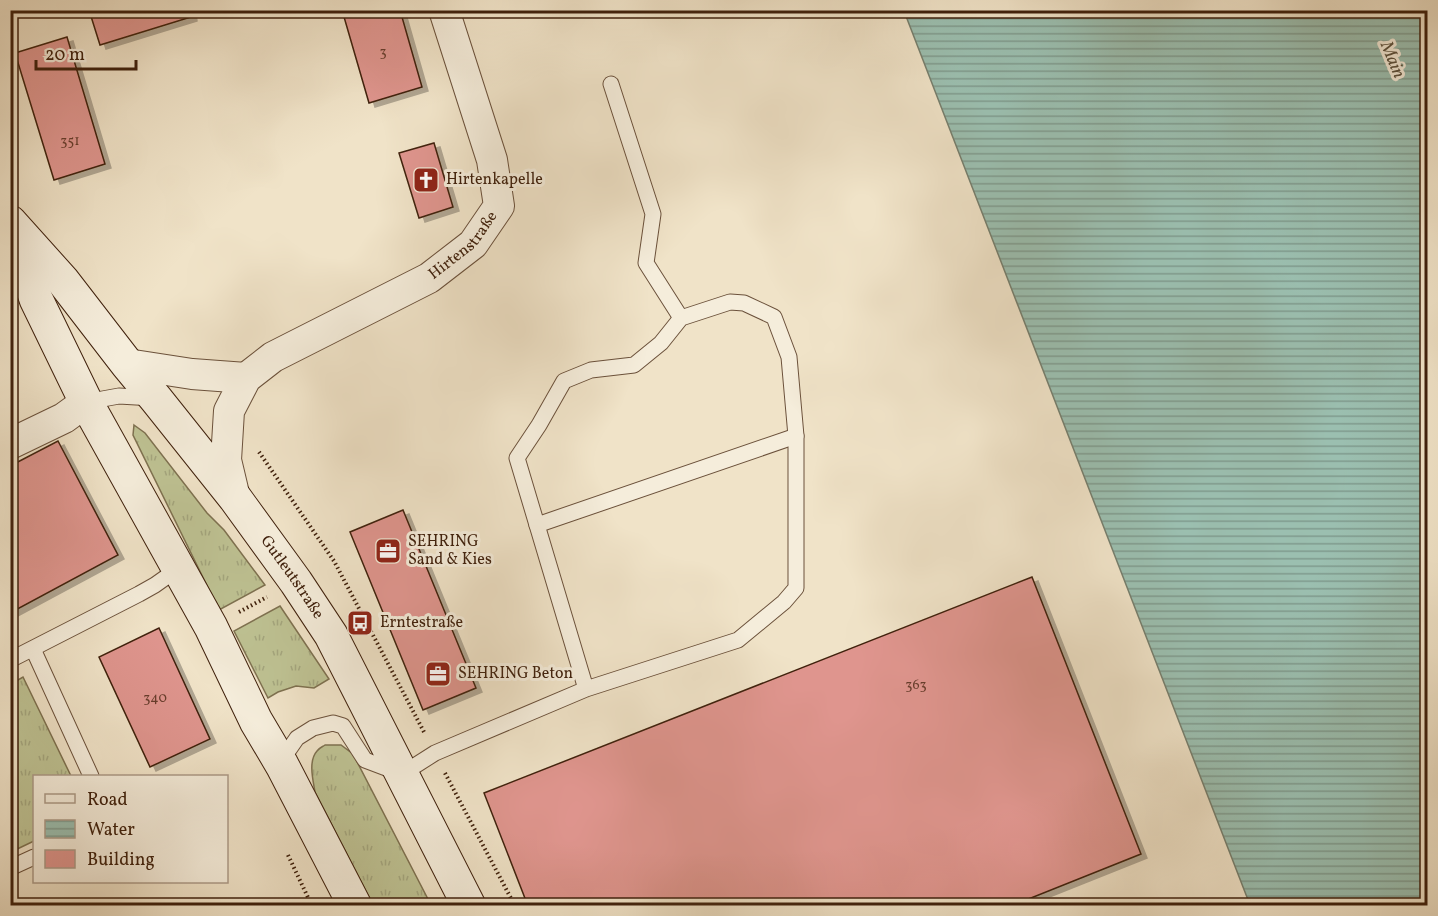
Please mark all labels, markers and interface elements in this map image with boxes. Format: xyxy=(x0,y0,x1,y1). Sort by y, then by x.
scale bar xyxy=(36,33,136,71)
water label: Main xyxy=(1373,37,1411,82)
text: 20 m xyxy=(45,43,85,68)
house number: 3 xyxy=(379,43,387,62)
house number: 351 xyxy=(60,132,80,151)
church icon: Hirtenkapelle xyxy=(411,165,441,195)
place label: Hirtenkapelle xyxy=(446,169,543,191)
street label: Hirtenstraße xyxy=(424,207,503,285)
street label: Gutleutstraße xyxy=(255,531,329,624)
place label: SEHRING Sand & Kies xyxy=(408,531,492,571)
office icon: SEHRING Sand & Kies xyxy=(373,536,403,566)
bus stop icon: Erntestraße xyxy=(345,608,375,638)
place label: Erntestraße xyxy=(380,612,463,634)
office icon: SEHRING Beton xyxy=(423,659,453,689)
place label: SEHRING Beton xyxy=(458,663,573,685)
house number: 363 xyxy=(905,676,927,695)
house number: 340 xyxy=(143,689,167,708)
legend xyxy=(33,775,228,883)
text: Road xyxy=(87,788,128,813)
text: Water xyxy=(87,818,135,843)
text: Building xyxy=(87,848,155,873)

